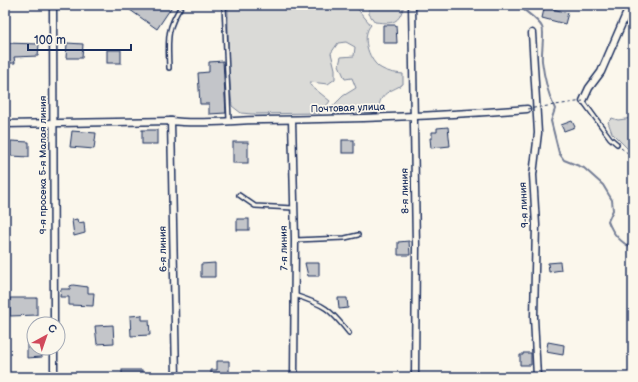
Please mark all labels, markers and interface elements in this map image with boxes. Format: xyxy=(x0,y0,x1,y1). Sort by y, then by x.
scale bar xyxy=(28,26,131,52)
text: 100 m xyxy=(34,33,66,48)
street label: 9-я просека 5-я Малая линия xyxy=(37,95,49,234)
street label: Почтовая улица xyxy=(311,101,386,115)
street label: 8-я линия xyxy=(399,168,411,214)
street label: 9-я линия xyxy=(517,181,531,228)
street label: 6-я линия xyxy=(157,225,169,272)
street label: 7-я линия xyxy=(278,225,290,271)
north arrow xyxy=(26,316,66,356)
text: С xyxy=(45,321,59,336)

